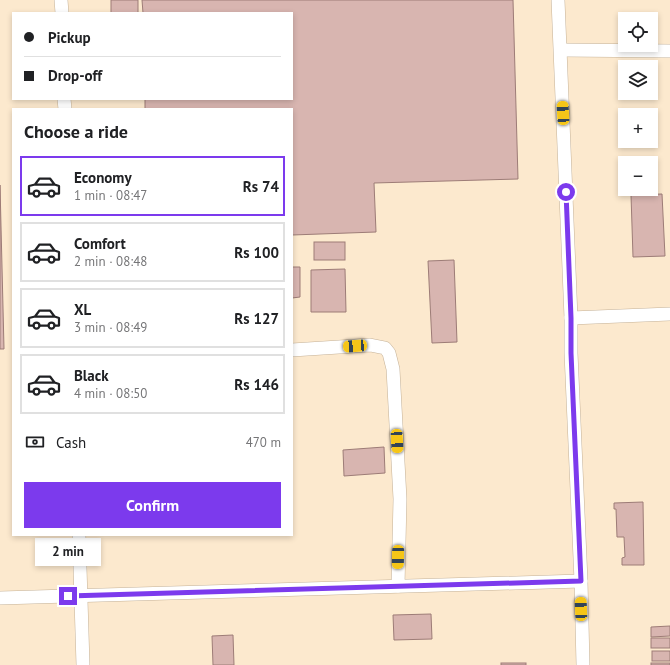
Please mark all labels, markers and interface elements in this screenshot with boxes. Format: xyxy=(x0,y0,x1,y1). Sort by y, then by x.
map controls xyxy=(618,12,658,196)
button: locate xyxy=(618,12,658,52)
text: Pickup xyxy=(48,28,91,47)
button: layers xyxy=(618,60,658,100)
text: Drop-off xyxy=(48,66,102,85)
car xyxy=(556,101,570,125)
button: + xyxy=(618,108,658,148)
text: Choose a ride xyxy=(24,120,128,143)
button: − xyxy=(618,156,658,196)
icon: car xyxy=(26,168,62,204)
text: Economy xyxy=(74,168,132,187)
text: Rs 74 xyxy=(243,177,279,196)
route start xyxy=(557,183,575,201)
text: 1 min · 08:47 xyxy=(74,187,147,204)
icon: car xyxy=(26,234,62,270)
text: Comfort xyxy=(74,234,126,253)
text: Rs 100 xyxy=(234,243,279,262)
text: 2 min · 08:48 xyxy=(74,253,147,270)
icon: car xyxy=(26,300,62,336)
text: XL xyxy=(74,300,91,319)
text: Rs 127 xyxy=(234,309,279,328)
text: 3 min · 08:49 xyxy=(74,319,147,336)
car xyxy=(343,339,367,353)
icon: car xyxy=(26,366,62,402)
text: Black xyxy=(74,366,109,385)
text: Rs 146 xyxy=(234,375,279,394)
text: 4 min · 08:50 xyxy=(74,385,147,402)
car xyxy=(390,429,404,453)
icon: cash xyxy=(24,431,46,453)
text: Cash xyxy=(56,433,86,452)
text: 470 m xyxy=(246,434,281,451)
button: Confirm xyxy=(24,482,281,528)
callout: 2 min xyxy=(35,538,101,566)
text: 2 min xyxy=(52,543,84,560)
car xyxy=(392,545,404,569)
route end xyxy=(59,587,77,605)
car xyxy=(575,597,587,621)

